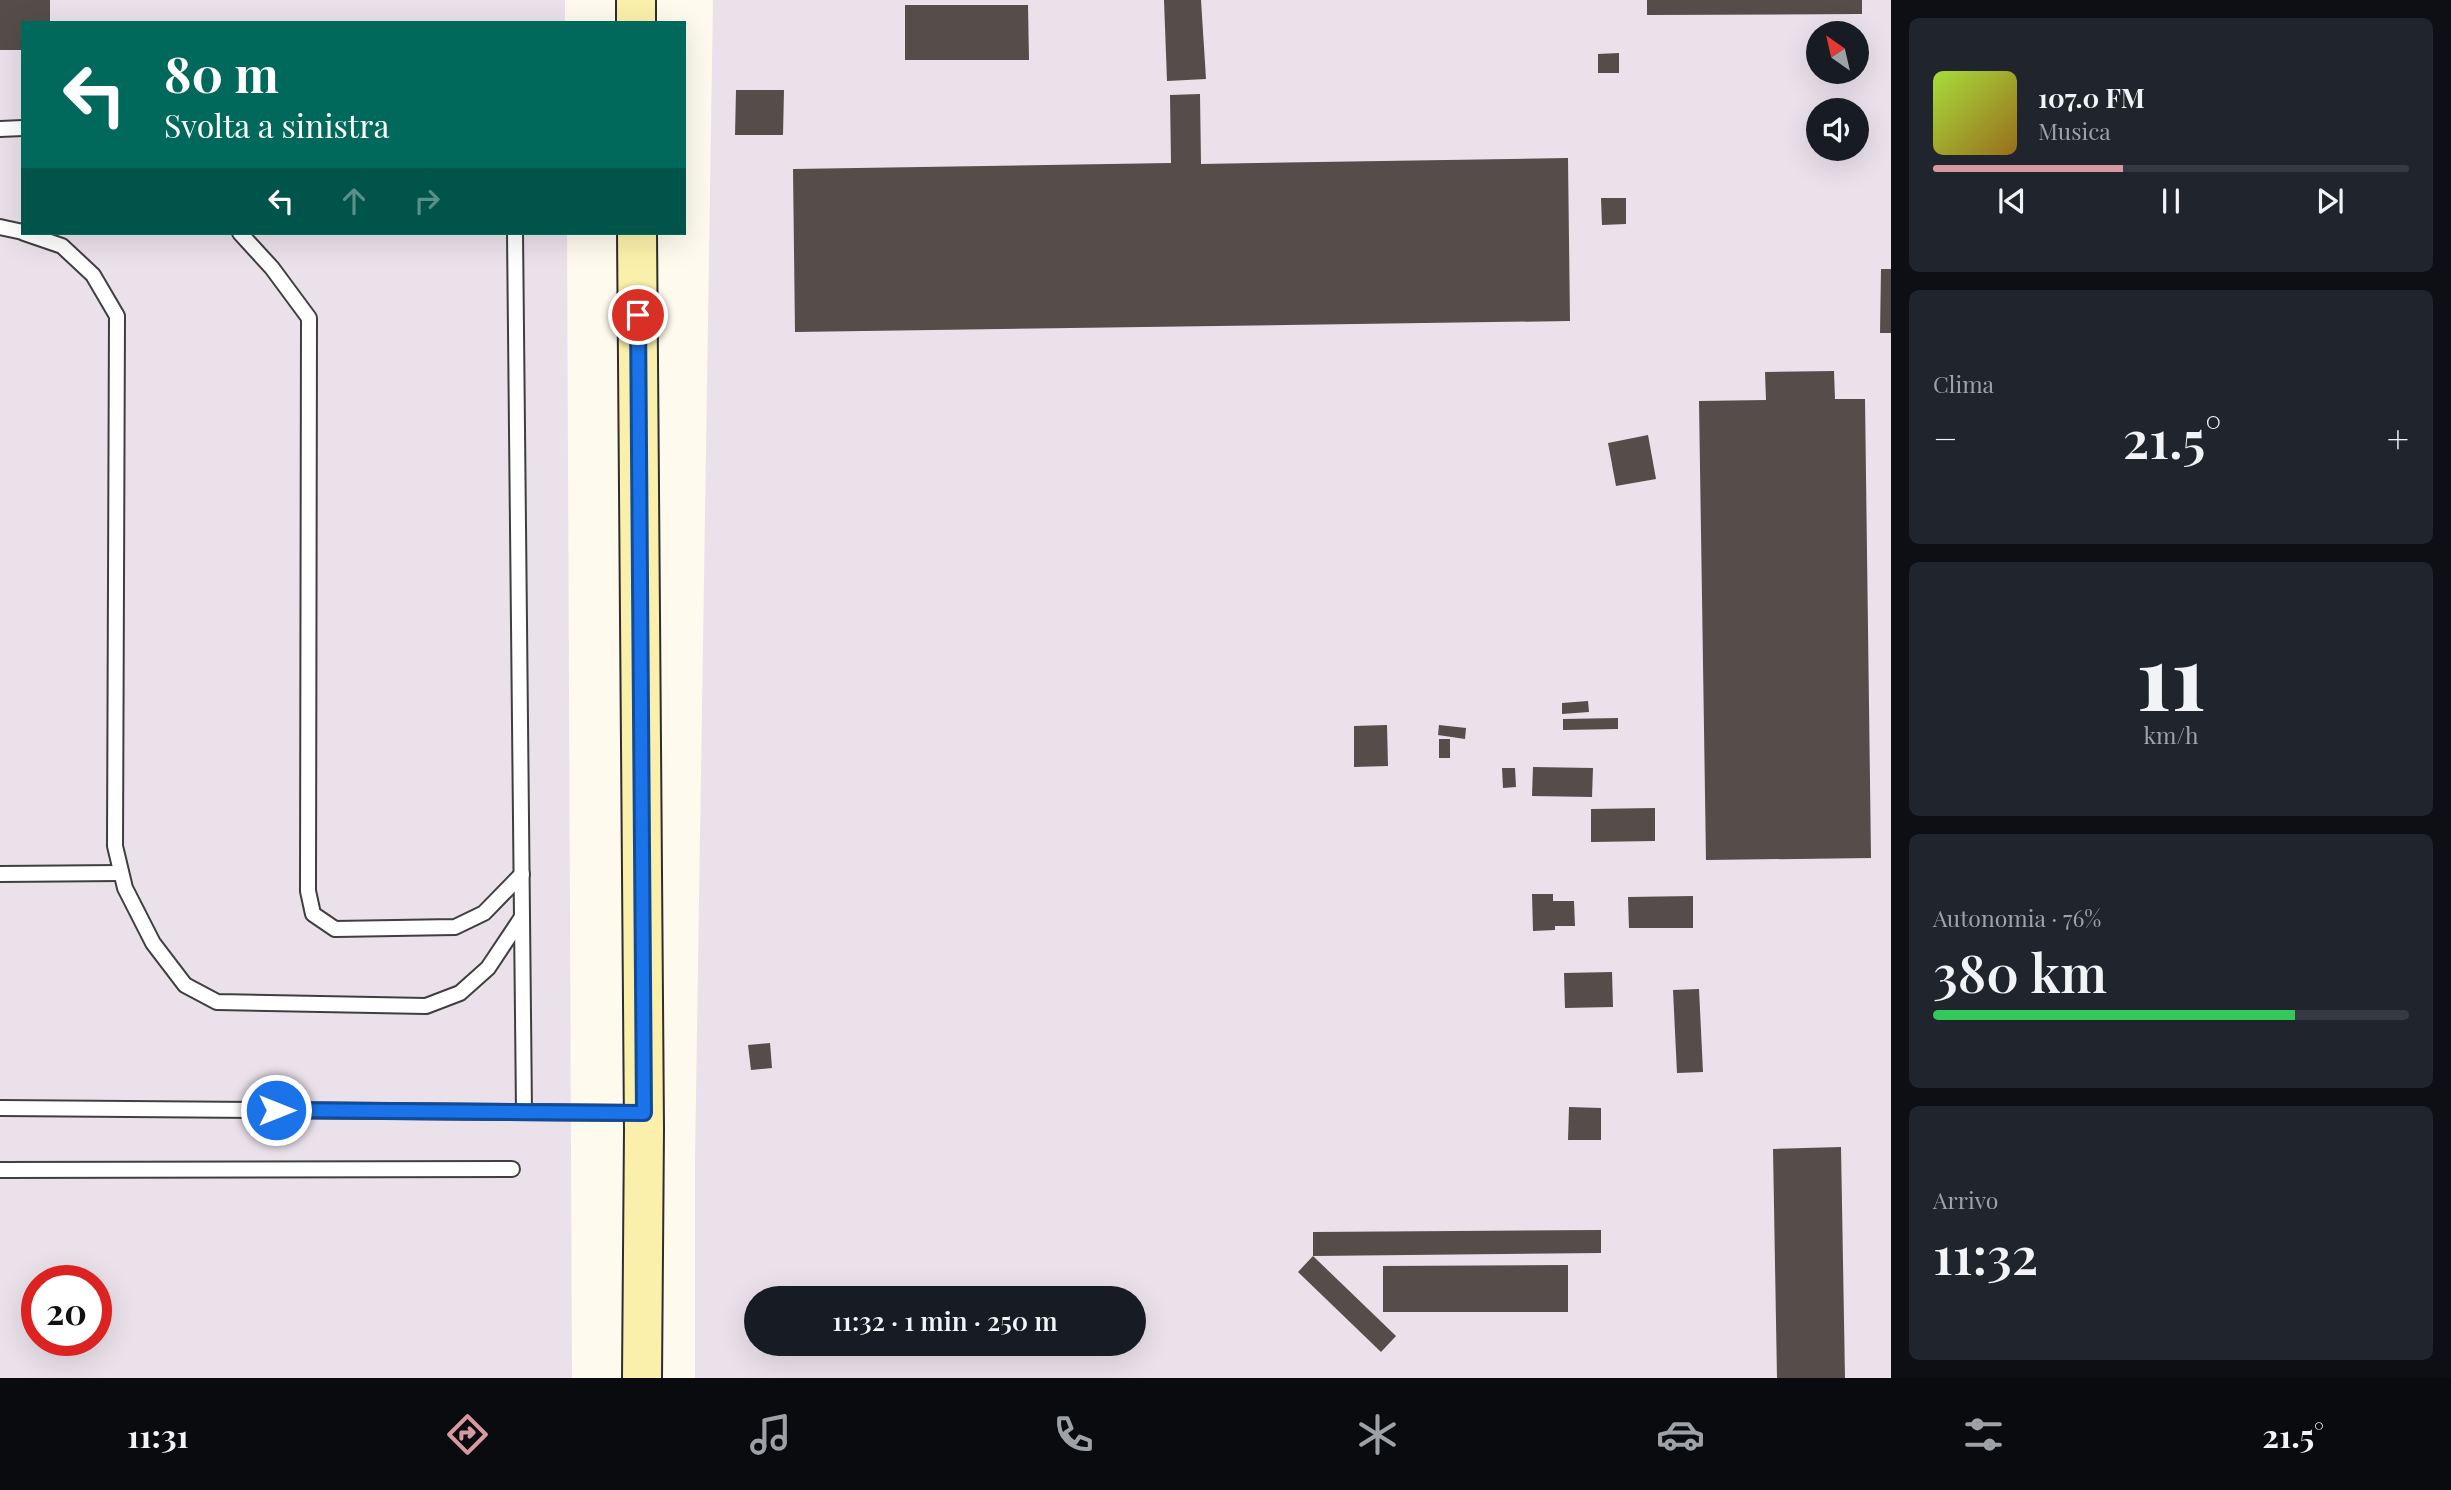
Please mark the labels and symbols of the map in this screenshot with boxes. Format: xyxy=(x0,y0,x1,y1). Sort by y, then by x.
north arrow xyxy=(1806,21,1869,84)
pin xyxy=(608,285,668,345)
position arrow xyxy=(239,1073,313,1147)
speed limit sign: 20 xyxy=(21,1265,112,1356)

